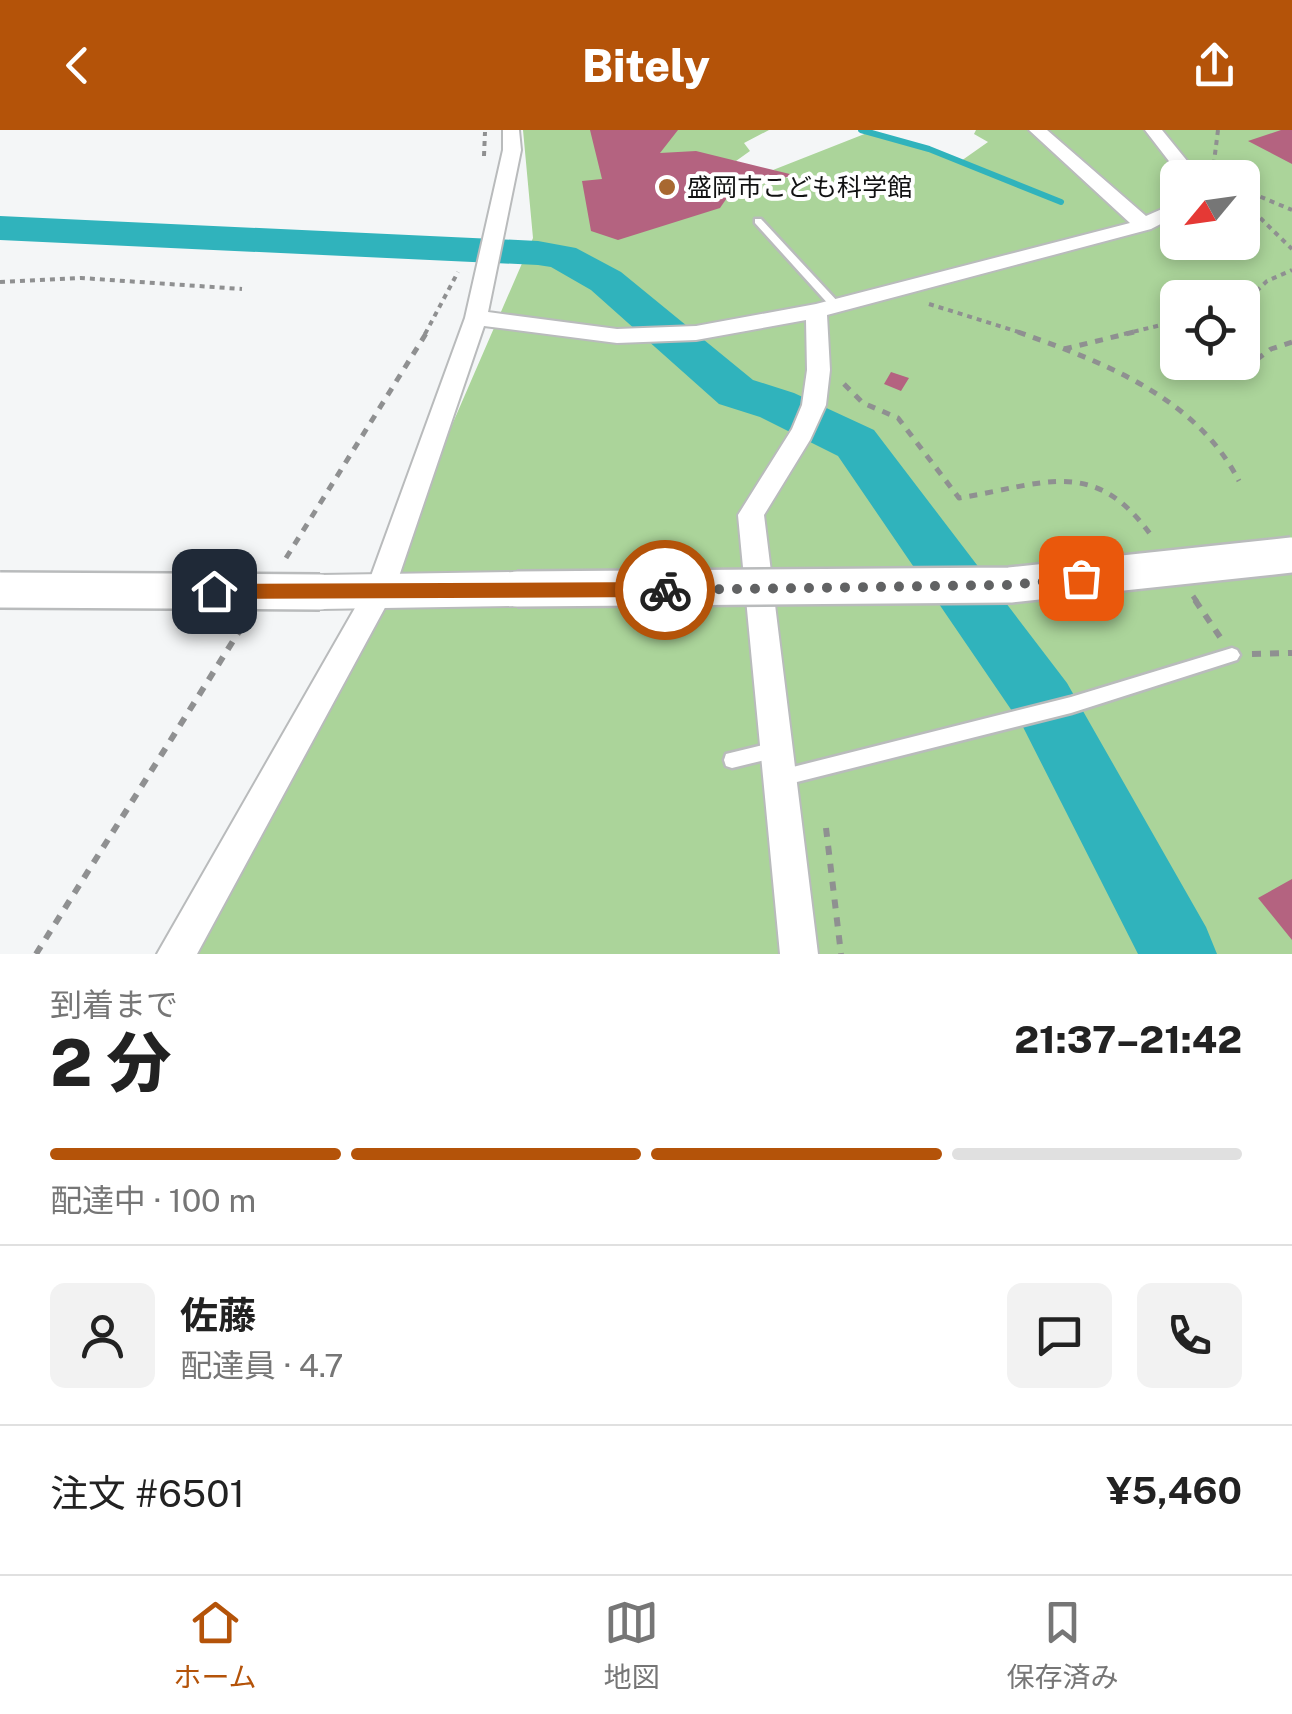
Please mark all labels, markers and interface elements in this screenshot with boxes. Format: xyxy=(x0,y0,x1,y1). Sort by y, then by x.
icon: back xyxy=(50,38,105,93)
icon: share xyxy=(1187,38,1242,93)
text: Bitely xyxy=(582,39,710,92)
north arrow xyxy=(1160,160,1260,260)
map controls xyxy=(1160,160,1260,380)
place label: 盛岡市こども科学館 xyxy=(687,172,912,202)
marker: 盛岡市こども科学館 xyxy=(656,176,678,198)
button: locate xyxy=(1160,280,1260,380)
pin xyxy=(1039,536,1124,621)
courier xyxy=(615,540,715,640)
pin xyxy=(172,549,257,634)
icon: bag xyxy=(1054,551,1109,606)
icon: bike xyxy=(638,563,693,618)
icon: home xyxy=(187,564,242,619)
text: 到着まで xyxy=(50,986,178,1023)
text: 21:37–21:42 xyxy=(1014,1017,1242,1062)
text: 2 分 xyxy=(50,1024,172,1101)
text: 配達中 · 100 m xyxy=(50,1182,256,1219)
button: person xyxy=(50,1283,155,1388)
button: chat xyxy=(1007,1283,1112,1388)
button: phone xyxy=(1137,1283,1242,1388)
text: 佐藤 xyxy=(180,1293,256,1338)
text: 配達員 · 4.7 xyxy=(180,1347,344,1384)
text: ¥5,460 xyxy=(1107,1468,1242,1513)
text: 注文 #6501 xyxy=(50,1471,245,1516)
tab: ホーム xyxy=(173,1595,257,1695)
tab: 地図 xyxy=(604,1595,660,1695)
tab: 保存済み xyxy=(1006,1595,1119,1695)

